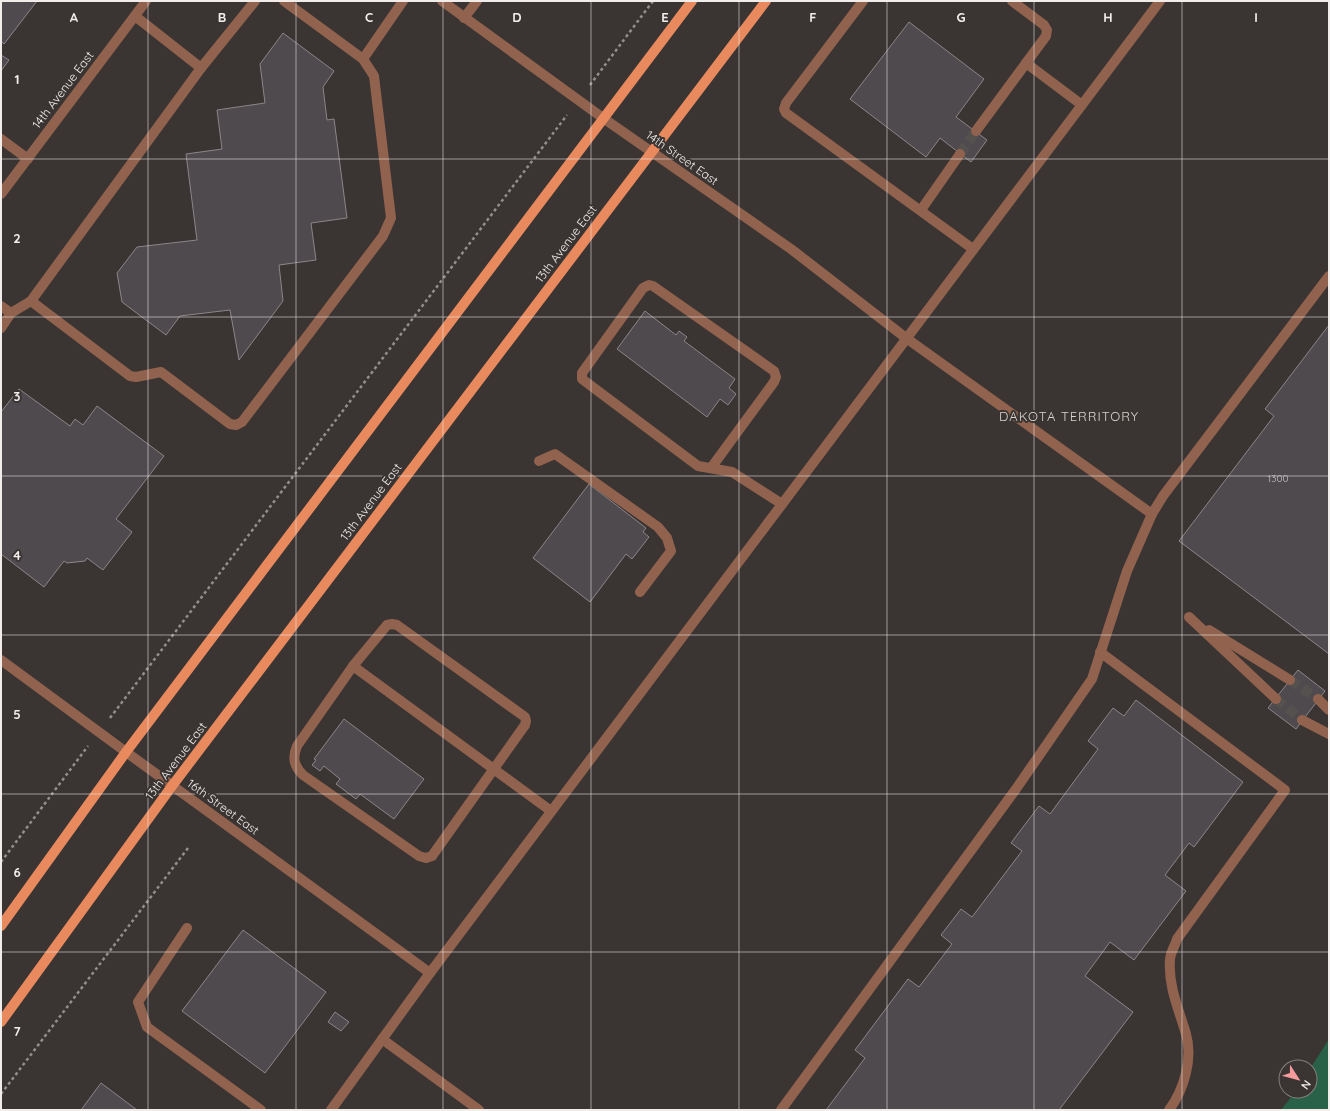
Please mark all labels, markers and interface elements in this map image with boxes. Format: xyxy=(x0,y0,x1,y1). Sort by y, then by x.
text: A xyxy=(70,9,79,25)
text: B xyxy=(218,9,226,25)
text: C xyxy=(365,9,373,25)
text: D xyxy=(512,9,522,25)
text: E xyxy=(661,9,669,25)
text: F xyxy=(809,9,817,25)
text: G xyxy=(956,9,966,25)
text: H xyxy=(1103,9,1113,25)
text: I xyxy=(1254,9,1258,25)
street label: 14th Avenue East xyxy=(29,48,97,131)
text: 1 xyxy=(14,71,20,87)
street label: 14th Street East xyxy=(643,127,721,188)
street label: 13th Avenue East xyxy=(532,202,600,285)
text: 2 xyxy=(13,230,21,246)
text: 3 xyxy=(14,388,21,404)
district label: DAKOTA TERRITORY xyxy=(999,408,1139,424)
street label: 13th Avenue East xyxy=(337,460,405,543)
house number: 1300 xyxy=(1268,472,1288,485)
text: 4 xyxy=(13,547,21,563)
text: 5 xyxy=(13,706,21,722)
street label: 13th Avenue East xyxy=(142,719,210,802)
street label: 16th Street East xyxy=(185,776,262,838)
text: 6 xyxy=(13,864,21,880)
text: 7 xyxy=(13,1023,21,1039)
north arrow xyxy=(1278,1059,1318,1099)
text: N xyxy=(1298,1077,1314,1092)

